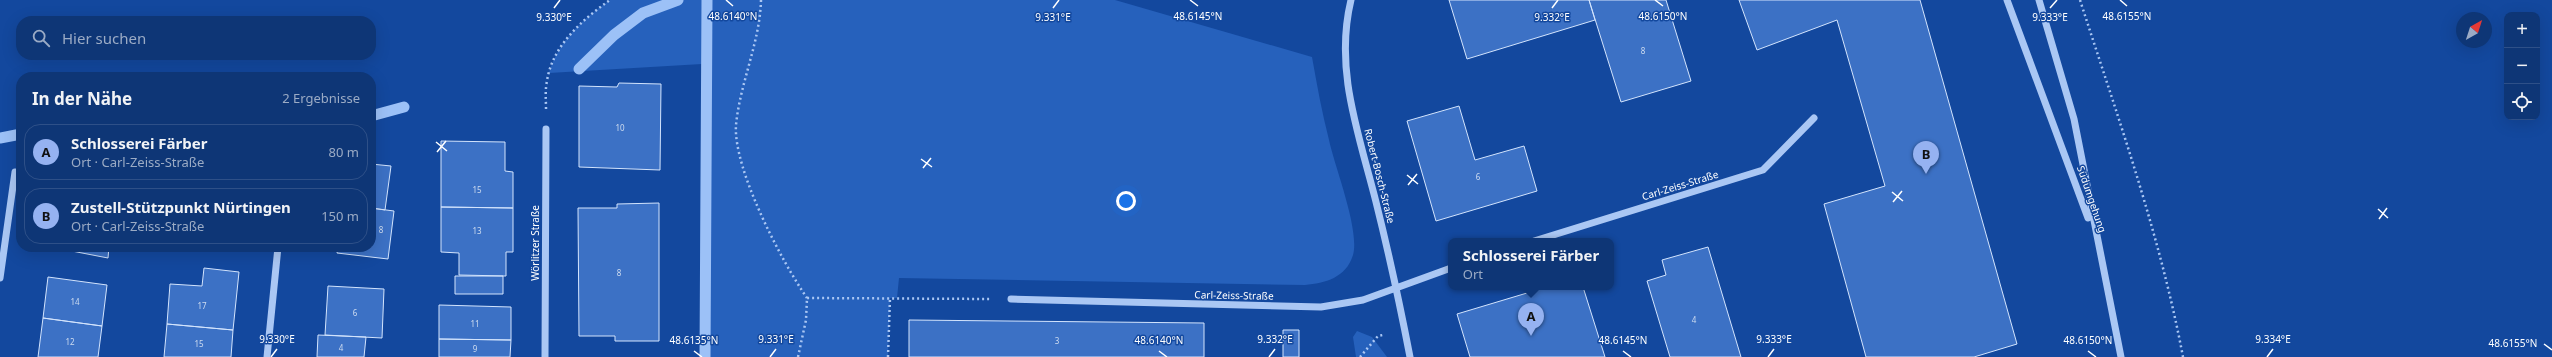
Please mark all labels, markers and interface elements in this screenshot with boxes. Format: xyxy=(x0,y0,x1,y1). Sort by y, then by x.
text: 48.6140°N xyxy=(709,9,757,23)
text: 48.6145°N xyxy=(1174,9,1222,23)
text: 48.6150°N xyxy=(1639,9,1687,23)
text: 48.6155°N xyxy=(2103,9,2151,23)
text: 9.330°E xyxy=(536,10,572,24)
text: 9.331°E xyxy=(1035,10,1071,24)
text: 9.332°E xyxy=(1534,10,1570,24)
text: 9.333°E xyxy=(2032,10,2068,24)
north arrow xyxy=(2456,12,2492,48)
map controls xyxy=(2504,12,2540,120)
button: + xyxy=(2504,12,2540,48)
search box xyxy=(16,16,376,60)
icon: search xyxy=(30,27,52,49)
text: Hier suchen xyxy=(62,28,146,48)
house number: 8 xyxy=(1641,45,1646,56)
button: − xyxy=(2504,48,2540,84)
button: locate xyxy=(2504,84,2540,120)
text: In der Nähe xyxy=(32,87,132,110)
text: 2 Ergebnisse xyxy=(282,89,360,107)
house number: 10 xyxy=(615,122,625,133)
street label: Robert-Bosch-Straße xyxy=(1361,127,1399,225)
text: Schlosserei Färber xyxy=(71,133,207,153)
pin: B xyxy=(1913,141,1939,174)
text: A xyxy=(42,143,51,161)
text: 80 m xyxy=(329,143,359,161)
text: Ort · Carl-Zeiss-Straße xyxy=(71,153,204,171)
street label: Südumgehung xyxy=(2074,164,2110,234)
street label: Carl-Zeiss-Straße xyxy=(1640,167,1720,203)
house number: 6 xyxy=(1476,171,1481,182)
house number: 15 xyxy=(472,184,482,195)
your location xyxy=(1116,191,1136,211)
text: Zustell-Stützpunkt Nürtingen xyxy=(71,197,291,217)
street label: Wörlitzer Straße xyxy=(528,205,542,281)
text: B xyxy=(42,207,50,225)
text: 150 m xyxy=(321,207,359,225)
text: Ort · Carl-Zeiss-Straße xyxy=(71,217,204,235)
house number: 8 xyxy=(379,224,384,235)
house number: 13 xyxy=(472,225,482,236)
popup xyxy=(1448,238,1614,290)
text: Schlosserei Färber xyxy=(1463,245,1599,265)
text: Ort xyxy=(1463,265,1483,283)
house number: 8 xyxy=(617,267,622,278)
street label: Carl-Zeiss-Straße xyxy=(1194,287,1274,303)
house number: 14 xyxy=(70,296,80,307)
house number: 17 xyxy=(197,300,207,311)
pin: A xyxy=(1518,303,1544,336)
house number: 6 xyxy=(353,307,358,318)
house number: 4 xyxy=(1692,314,1697,325)
house number: 11 xyxy=(470,318,480,329)
text: 9.330°E xyxy=(259,332,295,346)
text: 9.331°E xyxy=(758,332,794,346)
text: 9.332°E xyxy=(1257,332,1293,346)
text: 9.333°E xyxy=(1756,332,1792,346)
text: 9.334°E xyxy=(2255,332,2291,346)
text: 48.6135°N xyxy=(670,333,718,347)
text: 48.6140°N xyxy=(1135,333,1183,347)
text: 48.6145°N xyxy=(1599,333,1647,347)
text: 48.6150°N xyxy=(2064,333,2112,347)
house number: 3 xyxy=(1055,335,1060,346)
house number: 12 xyxy=(65,336,75,347)
text: 48.6155°N xyxy=(2489,336,2537,350)
house number: 15 xyxy=(194,338,204,349)
house number: 4 xyxy=(339,342,344,353)
house number: 9 xyxy=(473,343,478,354)

